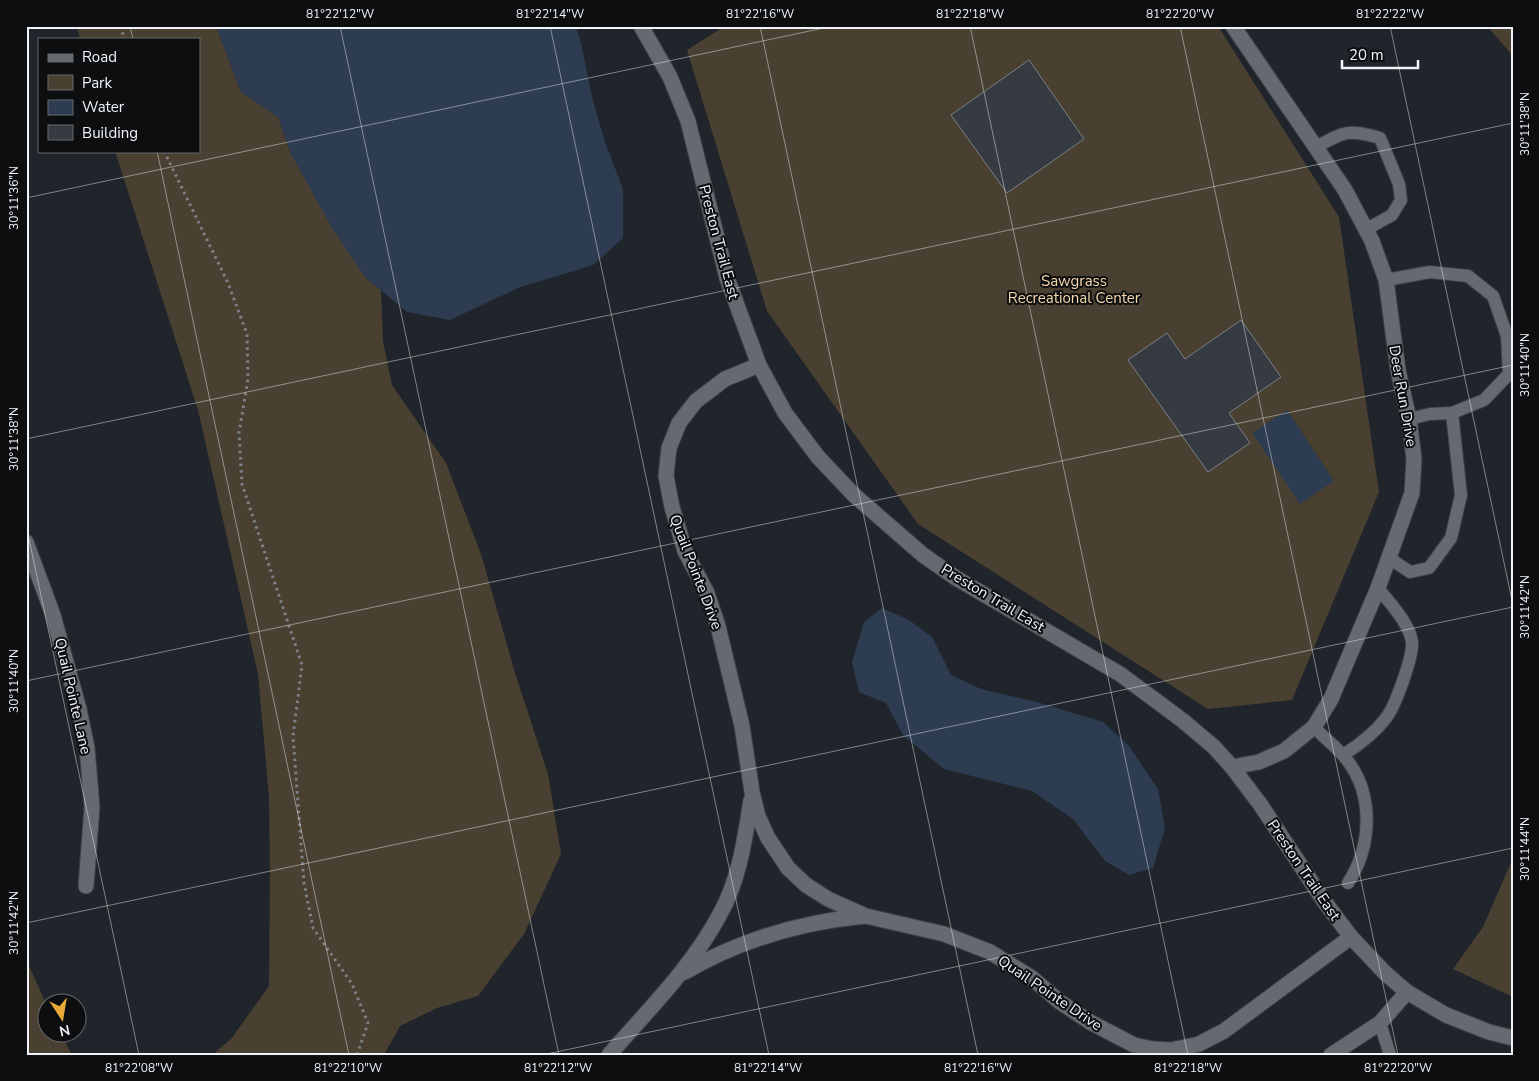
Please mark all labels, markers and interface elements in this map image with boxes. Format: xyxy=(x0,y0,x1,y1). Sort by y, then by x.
text: 81°22'12"W xyxy=(306,6,374,22)
text: 81°22'14"W xyxy=(516,6,584,22)
text: 81°22'16"W xyxy=(726,6,794,22)
text: 81°22'18"W xyxy=(936,6,1004,22)
text: 81°22'20"W xyxy=(1146,6,1214,22)
text: 81°22'22"W xyxy=(1356,6,1424,22)
legend xyxy=(38,38,200,152)
scale bar xyxy=(1342,38,1418,70)
text: 20 m xyxy=(1349,45,1384,65)
text: Road xyxy=(82,47,117,67)
text: Park xyxy=(82,73,112,93)
text: 30°11'38"N xyxy=(1517,92,1533,156)
text: Water xyxy=(82,97,125,117)
text: Building xyxy=(82,123,138,143)
text: 30°11'36"N xyxy=(6,166,22,230)
street label: Preston Trail East xyxy=(694,183,744,302)
park label: Sawgrass Recreational Center xyxy=(1008,271,1141,308)
text: 30°11'40"N xyxy=(1517,333,1533,397)
street label: Deer Run Drive xyxy=(1384,344,1422,448)
text: 30°11'38"N xyxy=(6,407,22,471)
street label: Quail Pointe Drive xyxy=(665,512,727,632)
street label: Preston Trail East xyxy=(937,559,1049,637)
text: 30°11'42"N xyxy=(1517,575,1533,639)
street label: Quail Pointe Lane xyxy=(50,636,96,756)
text: 30°11'40"N xyxy=(6,649,22,713)
street label: Preston Trail East xyxy=(1263,816,1346,925)
text: 30°11'44"N xyxy=(1517,817,1533,881)
text: 30°11'42"N xyxy=(6,891,22,955)
street label: Quail Pointe Drive xyxy=(994,951,1106,1035)
north arrow xyxy=(38,994,88,1044)
text: N xyxy=(57,1020,72,1041)
text: 81°22'08"W xyxy=(105,1060,173,1076)
text: 81°22'10"W xyxy=(314,1060,382,1076)
text: 81°22'12"W xyxy=(524,1060,592,1076)
text: 81°22'14"W xyxy=(734,1060,802,1076)
text: 81°22'16"W xyxy=(944,1060,1012,1076)
text: 81°22'18"W xyxy=(1154,1060,1222,1076)
text: 81°22'20"W xyxy=(1364,1060,1432,1076)

